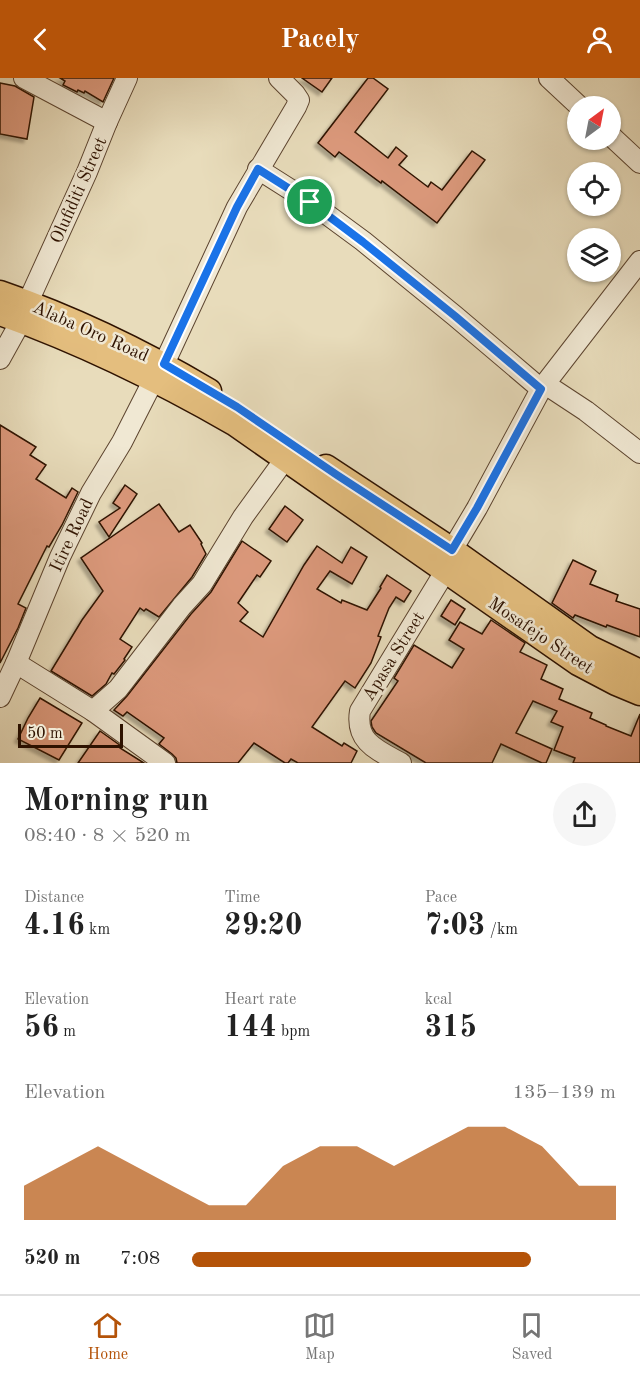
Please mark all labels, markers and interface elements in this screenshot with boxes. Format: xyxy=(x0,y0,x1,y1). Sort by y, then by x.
icon: back xyxy=(24,23,57,56)
icon: person xyxy=(583,23,616,56)
text: Pacely xyxy=(280,26,360,53)
north arrow xyxy=(567,96,621,150)
map controls xyxy=(567,96,621,282)
street label: Olufiditi Street xyxy=(47,134,110,246)
button: locate xyxy=(567,162,621,216)
pin xyxy=(284,176,335,227)
icon: arrive xyxy=(293,185,326,218)
button: layers xyxy=(567,228,621,282)
street label: Alaba Oro Road xyxy=(30,298,151,365)
street label: Itire Road xyxy=(47,496,97,575)
street label: Mosafejo Street xyxy=(485,594,596,678)
street label: Apasa Street xyxy=(359,609,428,704)
scale bar xyxy=(18,721,123,748)
text: 50 m xyxy=(27,726,63,742)
button: share xyxy=(553,783,616,846)
text: Morning run xyxy=(24,785,209,818)
text: 08:40 · 8 × 520 m xyxy=(24,826,191,846)
text: Distance xyxy=(24,890,84,906)
text: Time xyxy=(224,890,260,906)
text: Pace xyxy=(425,890,457,906)
text: 4.16 xyxy=(24,911,85,941)
text: 29:20 xyxy=(224,911,302,941)
text: 7:03 xyxy=(425,911,485,941)
text: km xyxy=(85,922,110,938)
text: /km xyxy=(485,922,518,938)
text: Elevation xyxy=(24,992,89,1008)
text: Heart rate xyxy=(224,992,296,1008)
text: kcal xyxy=(425,992,452,1008)
text: 56 xyxy=(24,1013,59,1043)
text: 144 xyxy=(224,1013,277,1043)
text: 315 xyxy=(425,1013,477,1043)
text: m xyxy=(59,1024,76,1040)
text: bpm xyxy=(277,1024,310,1040)
text: Elevation xyxy=(24,1083,105,1103)
text: 135–139 m xyxy=(513,1083,616,1103)
text: 520 m xyxy=(24,1249,80,1269)
text: 7:08 xyxy=(120,1249,160,1269)
tab: Home xyxy=(88,1309,128,1365)
tab: Map xyxy=(303,1309,336,1365)
tab: Saved xyxy=(512,1309,552,1365)

